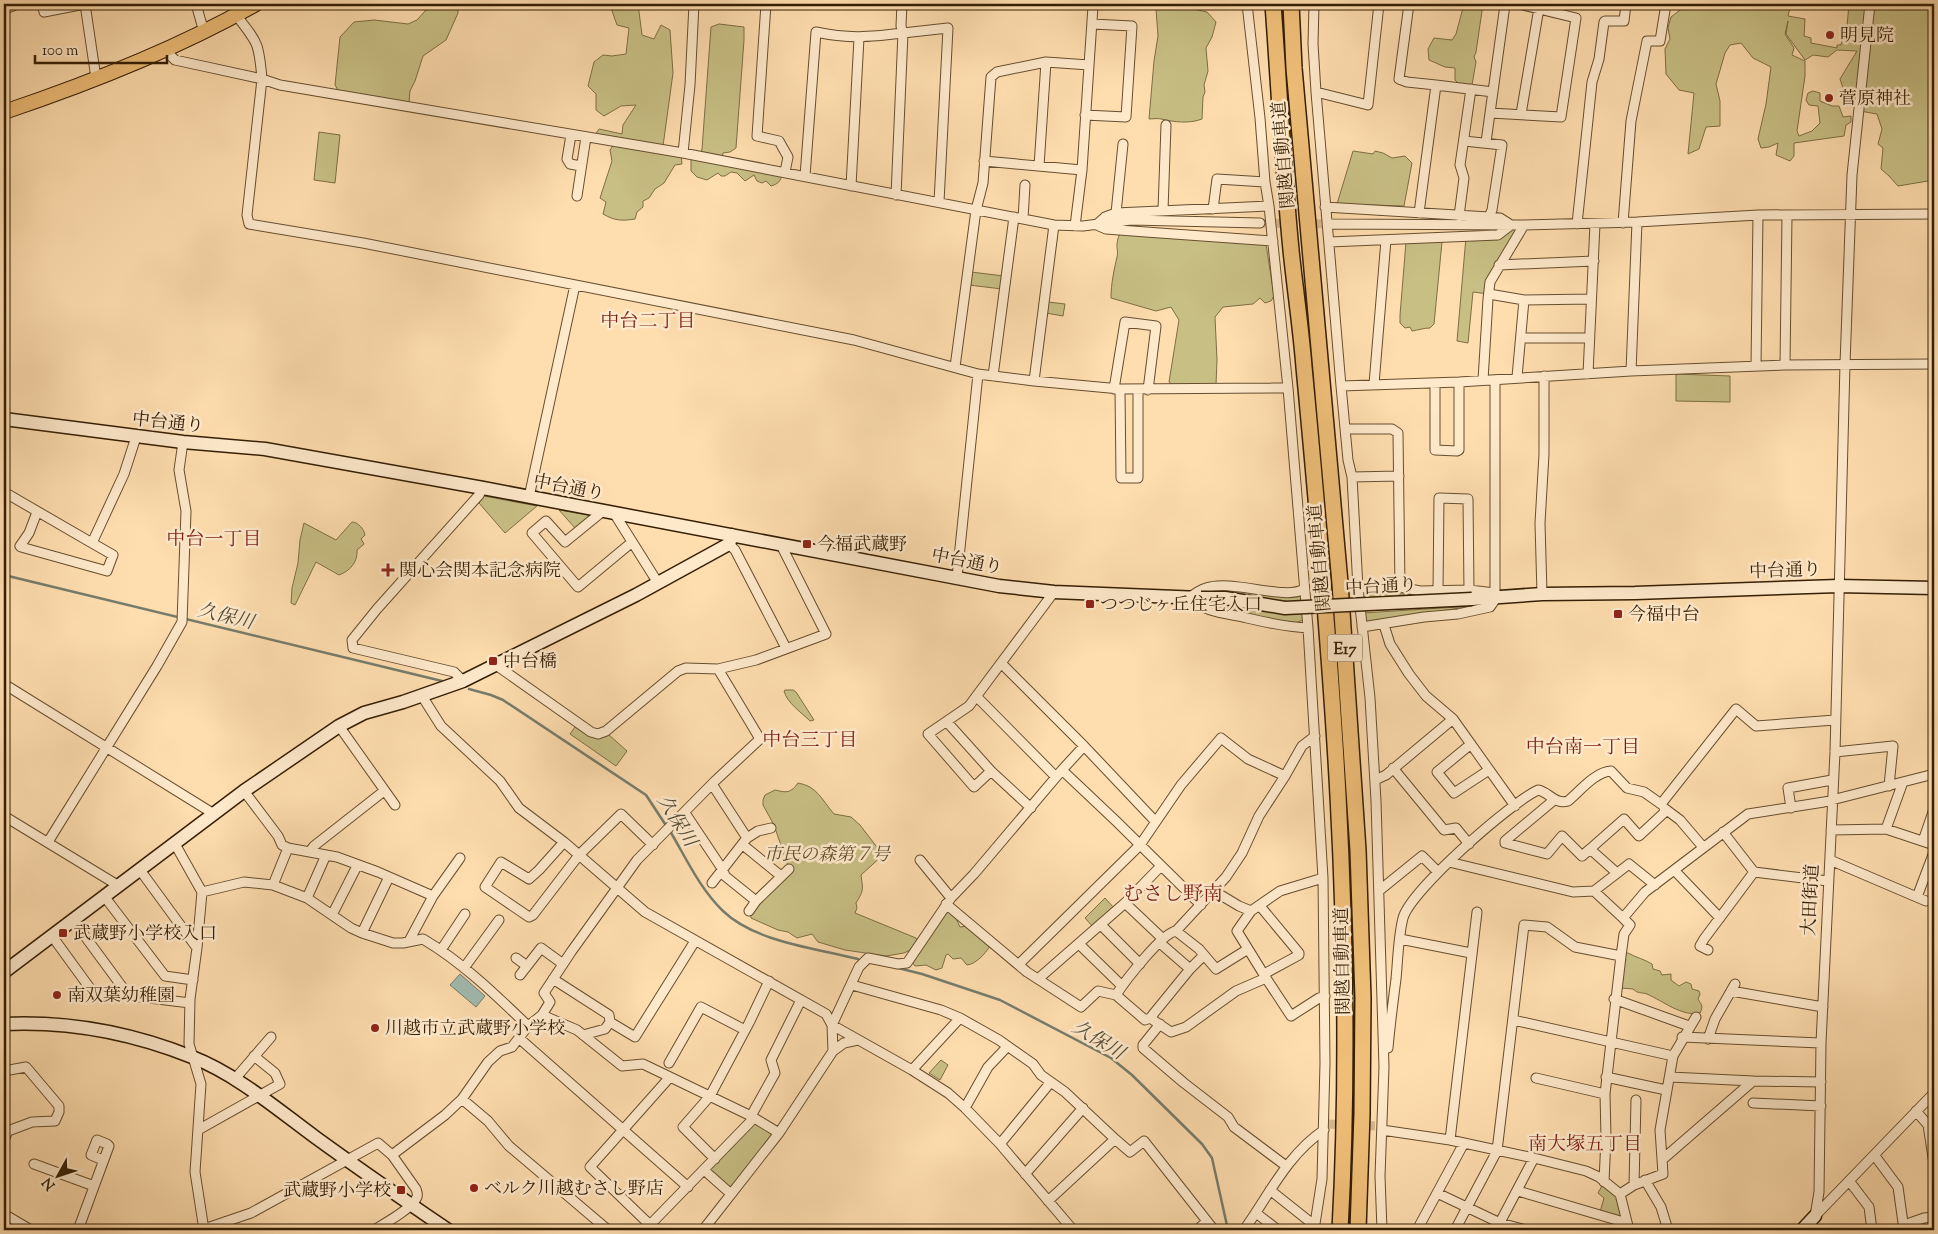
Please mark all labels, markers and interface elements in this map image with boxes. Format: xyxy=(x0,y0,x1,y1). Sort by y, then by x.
place label: 明見院 xyxy=(1840,24,1894,50)
marker: 明見院 xyxy=(1824,29,1836,41)
scale bar xyxy=(35,32,168,64)
text: 100 m xyxy=(42,41,79,62)
place label: 菅原神社 xyxy=(1839,87,1911,113)
marker: 菅原神社 xyxy=(1823,92,1835,104)
street label: 関越自動車道 xyxy=(1267,100,1303,210)
district label: 中台二丁目 xyxy=(600,309,696,336)
street label: 中台通り xyxy=(131,407,205,441)
street label: 中台通り xyxy=(531,469,606,509)
street label: 関越自動車道 xyxy=(1303,503,1339,613)
district label: 中台一丁目 xyxy=(166,527,262,554)
place label: 今福武蔵野 xyxy=(817,533,907,559)
marker: 今福武蔵野 xyxy=(801,538,813,550)
street label: 中台通り xyxy=(929,543,1004,583)
street label: 中台通り xyxy=(1749,558,1822,586)
place label: 関心会関本記念病院 xyxy=(399,559,561,585)
marker: 関心会関本記念病院 xyxy=(381,563,395,577)
street label: 中台通り xyxy=(1344,573,1418,603)
place label: つつじヶ丘住宅入口 xyxy=(1100,593,1262,619)
water label: 久保川 xyxy=(194,597,258,638)
marker: つつじヶ丘住宅入口 xyxy=(1084,598,1096,610)
place label: 今福中台 xyxy=(1628,603,1700,629)
marker: 今福中台 xyxy=(1612,608,1624,620)
road number: E17 xyxy=(1328,634,1362,661)
place label: 中台橋 xyxy=(503,650,557,676)
marker: 中台橋 xyxy=(487,655,499,667)
district label: 中台三丁目 xyxy=(762,728,858,755)
district label: 中台南一丁目 xyxy=(1526,735,1640,762)
water label: 久保川 xyxy=(649,790,703,854)
park label: 市民の森第７号 xyxy=(764,843,892,869)
street label: 大田街道 xyxy=(1797,863,1827,937)
district label: むさし野南 xyxy=(1123,881,1223,910)
street label: 関越自動車道 xyxy=(1330,907,1358,1015)
place label: 武蔵野小学校入口 xyxy=(73,922,217,948)
marker: 武蔵野小学校入口 xyxy=(57,927,69,939)
place label: 南双葉幼稚園 xyxy=(67,984,175,1010)
marker: 南双葉幼稚園 xyxy=(51,989,63,1001)
water label: 久保川 xyxy=(1066,1015,1131,1068)
place label: 川越市立武蔵野小学校 xyxy=(385,1017,565,1043)
marker: 川越市立武蔵野小学校 xyxy=(369,1022,381,1034)
district label: 南大塚五丁目 xyxy=(1528,1132,1642,1159)
north arrow xyxy=(32,1152,82,1202)
text: N xyxy=(38,1172,61,1194)
place label: ベルク川越むさし野店 xyxy=(484,1177,664,1203)
place label: 武蔵野小学校 xyxy=(283,1179,391,1205)
marker: ベルク川越むさし野店 xyxy=(468,1182,480,1194)
marker: 武蔵野小学校 xyxy=(395,1184,407,1196)

